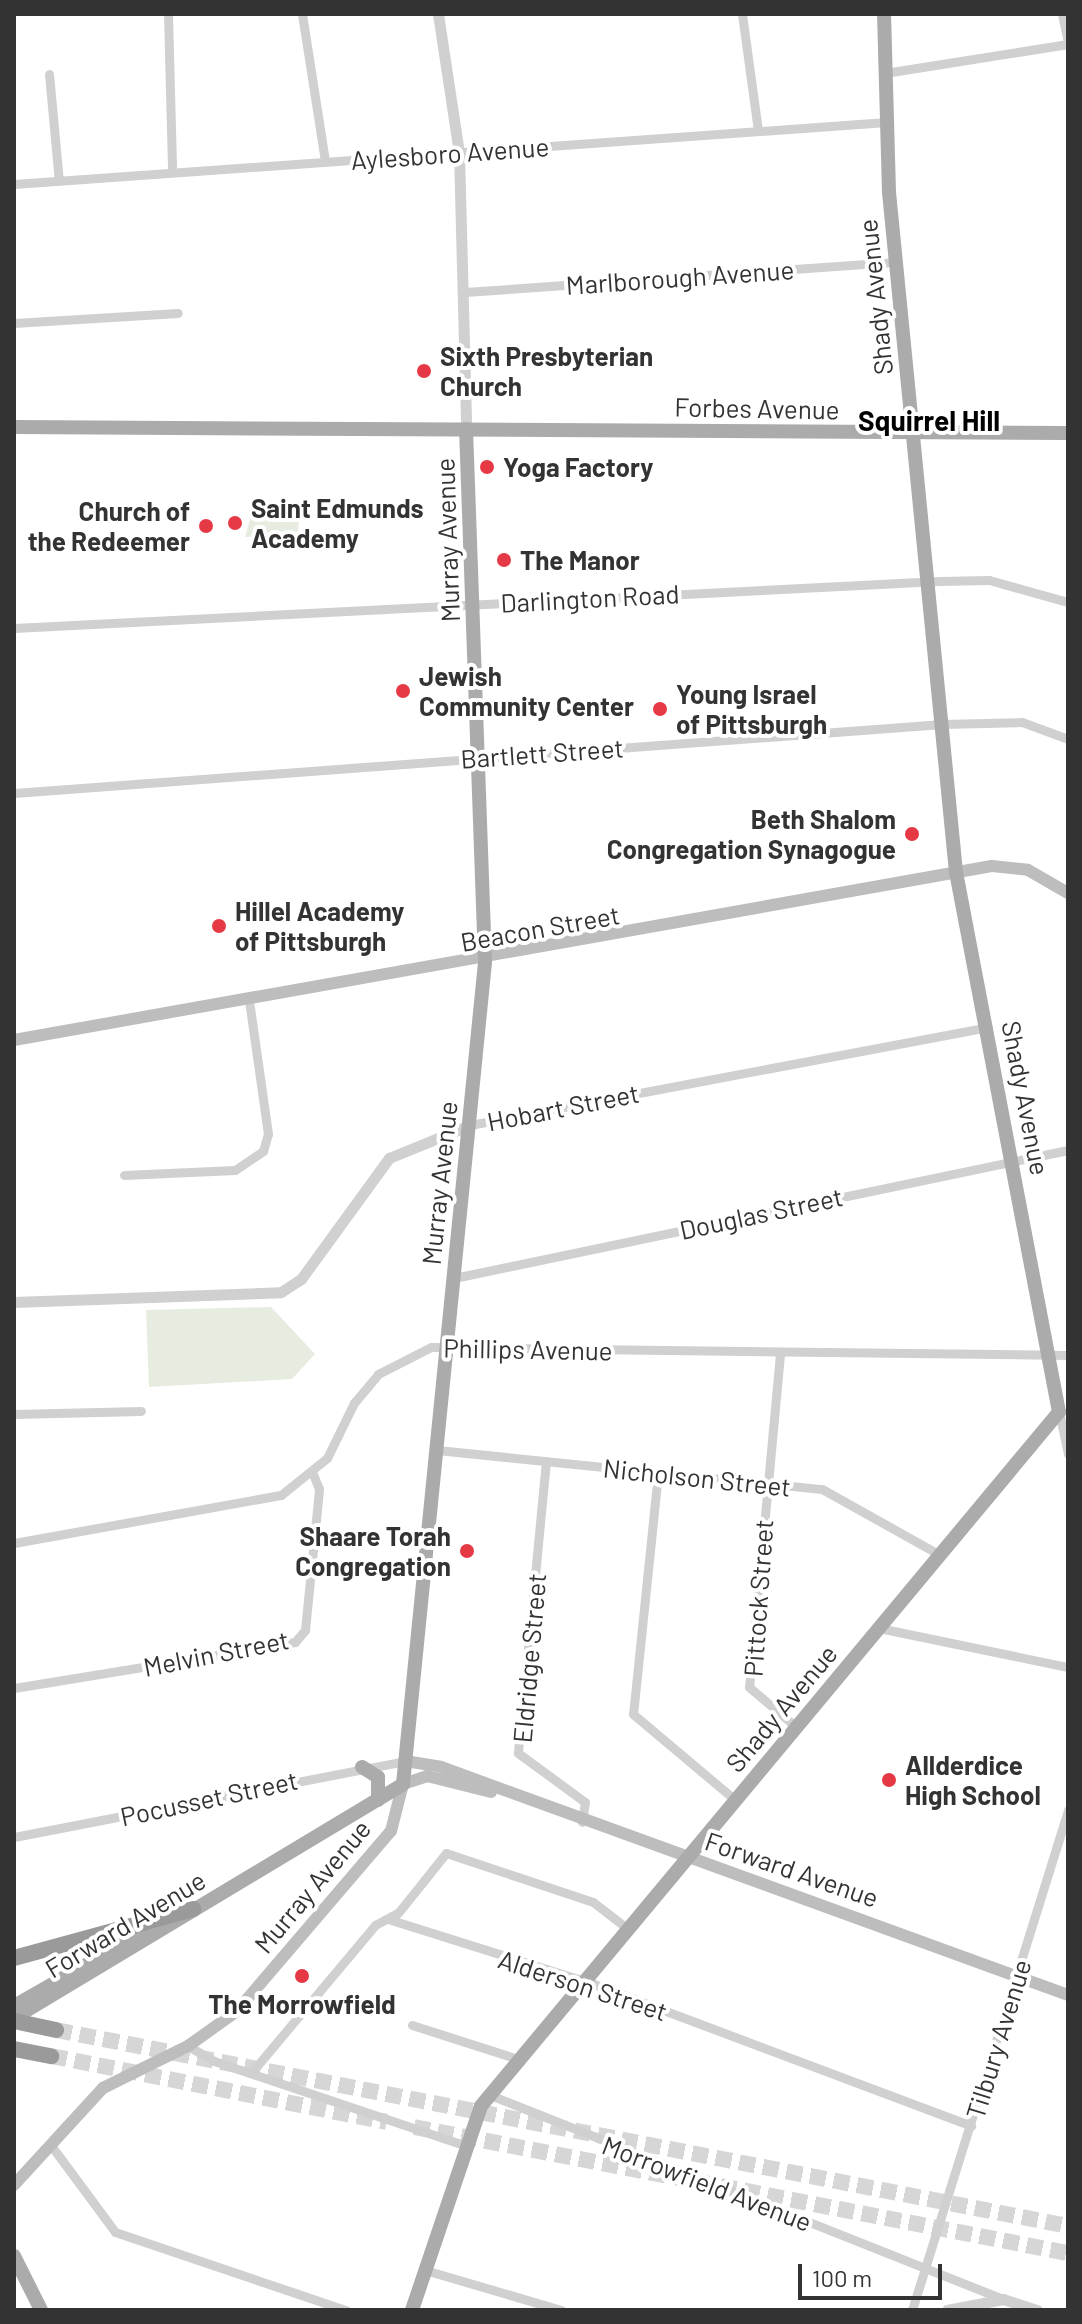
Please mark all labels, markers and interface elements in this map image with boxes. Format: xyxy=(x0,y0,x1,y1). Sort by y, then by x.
street label: Aylesboro Avenue xyxy=(350,131,550,175)
street label: Shady Avenue xyxy=(851,218,899,376)
street label: Marlborough Avenue xyxy=(565,253,795,301)
place label: Sixth Presbyterian Church xyxy=(440,340,653,402)
marker: Sixth Presbyterian Church xyxy=(415,362,433,380)
street label: Forbes Avenue xyxy=(674,391,840,425)
district label: Squirrel Hill xyxy=(858,403,1000,437)
place label: Yoga Factory xyxy=(503,451,653,483)
street label: Murray Avenue xyxy=(429,457,465,623)
marker: Yoga Factory xyxy=(478,458,496,476)
place label: Saint Edmunds Academy xyxy=(251,492,424,554)
place label: Church of the Redeemer xyxy=(28,495,190,556)
marker: Saint Edmunds Academy xyxy=(226,514,244,532)
marker: Church of the Redeemer xyxy=(197,517,215,535)
place label: The Manor xyxy=(520,544,640,576)
marker: The Manor xyxy=(495,551,513,569)
street label: Darlington Road xyxy=(500,578,680,618)
place label: Jewish Community Center xyxy=(419,660,634,722)
place label: Young Israel of Pittsburgh xyxy=(676,678,827,740)
marker: Jewish Community Center xyxy=(394,682,412,700)
marker: Young Israel of Pittsburgh xyxy=(651,700,669,718)
street label: Bartlett Street xyxy=(459,732,625,774)
place label: Beth Shalom Congregation Synagogue xyxy=(607,803,896,864)
marker: Beth Shalom Congregation Synagogue xyxy=(903,825,921,843)
place label: Hillel Academy of Pittsburgh xyxy=(235,895,404,956)
street label: Beacon Street xyxy=(458,899,622,957)
marker: Hillel Academy of Pittsburgh xyxy=(210,917,228,935)
street label: Shady Avenue xyxy=(996,1018,1056,1178)
street label: Hobart Street xyxy=(484,1077,642,1137)
street label: Murray Avenue xyxy=(415,1100,463,1266)
street label: Douglas Street xyxy=(677,1180,845,1246)
street label: Phillips Avenue xyxy=(443,1332,613,1366)
street label: Nicholson Street xyxy=(602,1452,792,1502)
street label: Pittock Street xyxy=(737,1518,779,1678)
place label: Shaare Torah Congregation xyxy=(295,1520,451,1582)
marker: Shaare Torah Congregation xyxy=(458,1542,476,1560)
street label: Eldridge Street xyxy=(506,1572,552,1744)
street label: Melvin Street xyxy=(141,1624,291,1682)
street label: Shady Avenue xyxy=(719,1638,843,1778)
place label: Allderdice High School xyxy=(905,1749,1041,1810)
street label: Pocusset Street xyxy=(117,1764,301,1832)
marker: Allderdice High School xyxy=(880,1771,898,1789)
street label: Murray Avenue xyxy=(247,1813,377,1959)
street label: Forward Avenue xyxy=(701,1825,883,1913)
street label: Forward Avenue xyxy=(39,1864,211,1984)
street label: Alderson Street xyxy=(494,1943,672,2027)
street label: Tilbury Avenue xyxy=(959,1955,1037,2123)
marker: The Morrowfield xyxy=(293,1967,311,1985)
place label: The Morrowfield xyxy=(208,1988,396,2020)
street label: Morrowfield Avenue xyxy=(598,2129,816,2237)
scale bar xyxy=(802,2248,946,2298)
text: 100 m xyxy=(812,2263,872,2292)

